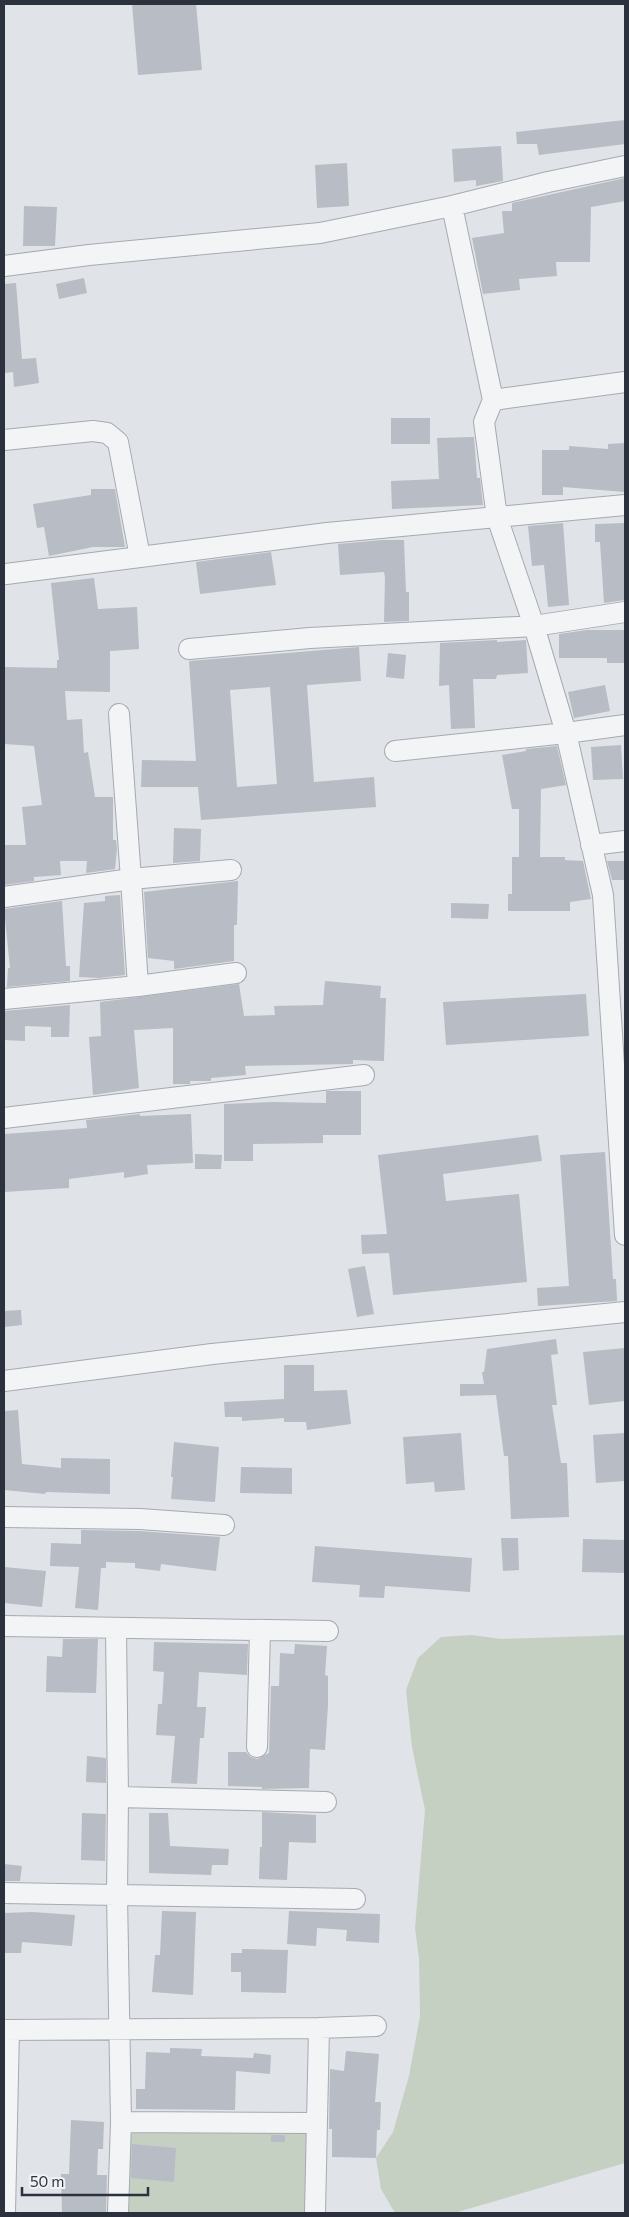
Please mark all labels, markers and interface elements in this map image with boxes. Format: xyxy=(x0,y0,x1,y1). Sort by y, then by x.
scale bar xyxy=(22,2164,149,2196)
text: 50 m xyxy=(30,2172,64,2190)

